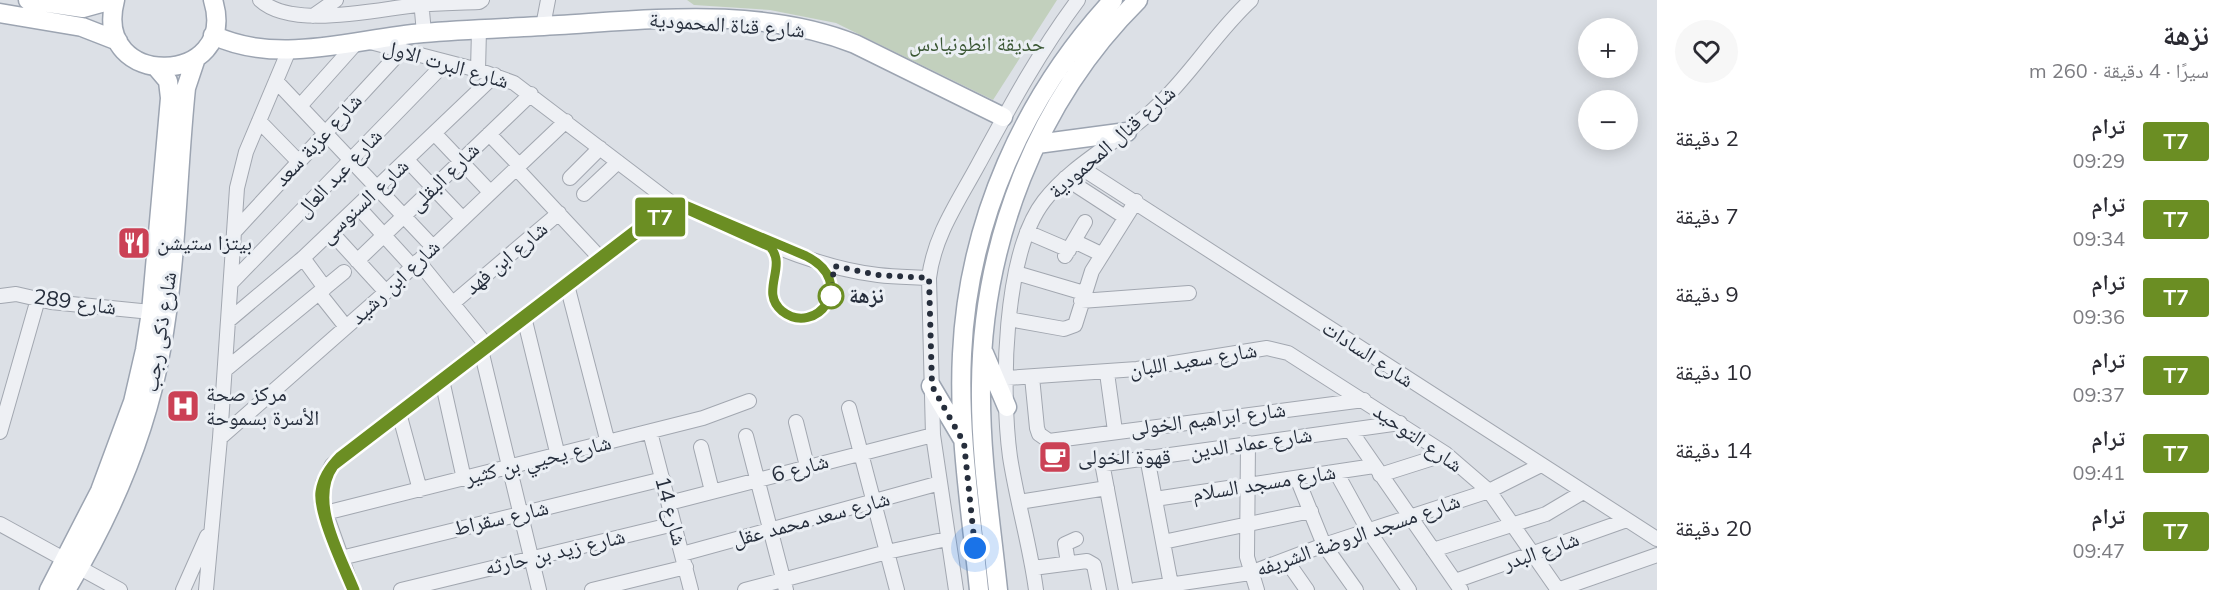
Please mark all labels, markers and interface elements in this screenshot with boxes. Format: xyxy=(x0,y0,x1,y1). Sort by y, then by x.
street label: شارع قناة المحمودية xyxy=(648,6,806,43)
text: نزهة xyxy=(2163,17,2209,52)
map controls xyxy=(1578,18,1638,150)
button: + xyxy=(1578,18,1638,78)
button: heart xyxy=(1675,20,1738,83)
park label: حديقة انطونيادس xyxy=(909,30,1045,57)
street label: شارع البرت الاول xyxy=(380,33,512,94)
text: سيرًا · 4 دقيقة · 260 m xyxy=(2029,58,2209,83)
street label: شارع قنال المحمودية xyxy=(1043,79,1181,204)
street label: شارع عزبة سعد xyxy=(268,87,368,192)
button: − xyxy=(1578,90,1638,150)
text: ترام xyxy=(2091,112,2125,140)
street label: شارع عبد العال xyxy=(289,122,388,223)
text: 2 دقيقة xyxy=(1675,124,1739,152)
text: T7 xyxy=(2163,128,2189,154)
street label: شارع البقلى xyxy=(402,136,485,217)
text: 09:29 xyxy=(2072,148,2125,173)
street label: شارع السنوسى xyxy=(313,152,414,249)
text: ترام xyxy=(2091,190,2125,218)
line badge: T7 xyxy=(633,198,687,236)
text: 7 دقيقة xyxy=(1675,202,1739,230)
text: T7 xyxy=(647,204,673,230)
text: T7 xyxy=(2163,206,2189,232)
street label: شارع ابن فهد xyxy=(458,215,553,300)
restaurant icon: بيتزا ستيشن xyxy=(116,225,152,261)
text: 09:34 xyxy=(2072,226,2125,251)
place label: بيتزا ستيشن xyxy=(157,229,252,256)
street label: شارع ابن رشيد xyxy=(344,233,445,330)
text: ترام xyxy=(2091,268,2125,296)
street label: شارع ذكى رجب xyxy=(137,270,182,394)
text: 9 دقيقة xyxy=(1675,280,1739,308)
street label: شارع 289 xyxy=(32,282,118,321)
place label: نزهة xyxy=(849,282,884,308)
marker: نزهة xyxy=(818,283,844,309)
text: T7 xyxy=(2163,284,2189,310)
text: 09:36 xyxy=(2072,304,2125,329)
street label: شارع السادات xyxy=(1317,314,1419,393)
street label: شارع سعيد اللبان xyxy=(1127,336,1259,383)
text: ترام xyxy=(2091,346,2125,374)
text: 10 دقيقة xyxy=(1675,358,1752,386)
text: T7 xyxy=(2163,362,2189,388)
place label: مركز صحة الأسرة بسموحة xyxy=(206,380,319,430)
text: 09:37 xyxy=(2072,382,2125,407)
hospital icon: مركز صحة الأسرة بسموحة xyxy=(165,388,201,424)
street label: شارع ابراهيم الخولى xyxy=(1129,396,1287,442)
street label: شارع التوحيد xyxy=(1368,397,1468,478)
street label: شارع عماد الدين xyxy=(1188,421,1314,464)
text: ترام xyxy=(2091,424,2125,452)
street label: شارع يحيي بن كثير xyxy=(461,428,615,494)
text: 14 دقيقة xyxy=(1675,436,1752,464)
cafe icon: قهوة الخولى xyxy=(1037,439,1073,475)
text: T7 xyxy=(2163,440,2189,466)
place label: قهوة الخولى xyxy=(1078,443,1171,470)
street label: شارع 6 xyxy=(768,447,831,488)
street label: شارع مسجد السلام xyxy=(1190,458,1338,508)
text: 09:41 xyxy=(2072,460,2125,485)
street label: شارع 14 xyxy=(649,473,694,548)
street label: شارع سعد محمد عقل xyxy=(729,484,893,553)
street label: شارع مسجد الروضة الشريفه xyxy=(1252,487,1464,582)
street label: شارع سقراط xyxy=(451,493,551,542)
text: ترام xyxy=(2091,502,2125,530)
text: 20 دقيقة xyxy=(1675,514,1752,542)
text: T7 xyxy=(2163,518,2189,544)
street label: شارع زيد بن حارثه xyxy=(482,522,628,581)
street label: شارع البدر xyxy=(1498,525,1583,576)
your location xyxy=(960,533,990,563)
text: 09:47 xyxy=(2072,538,2125,563)

